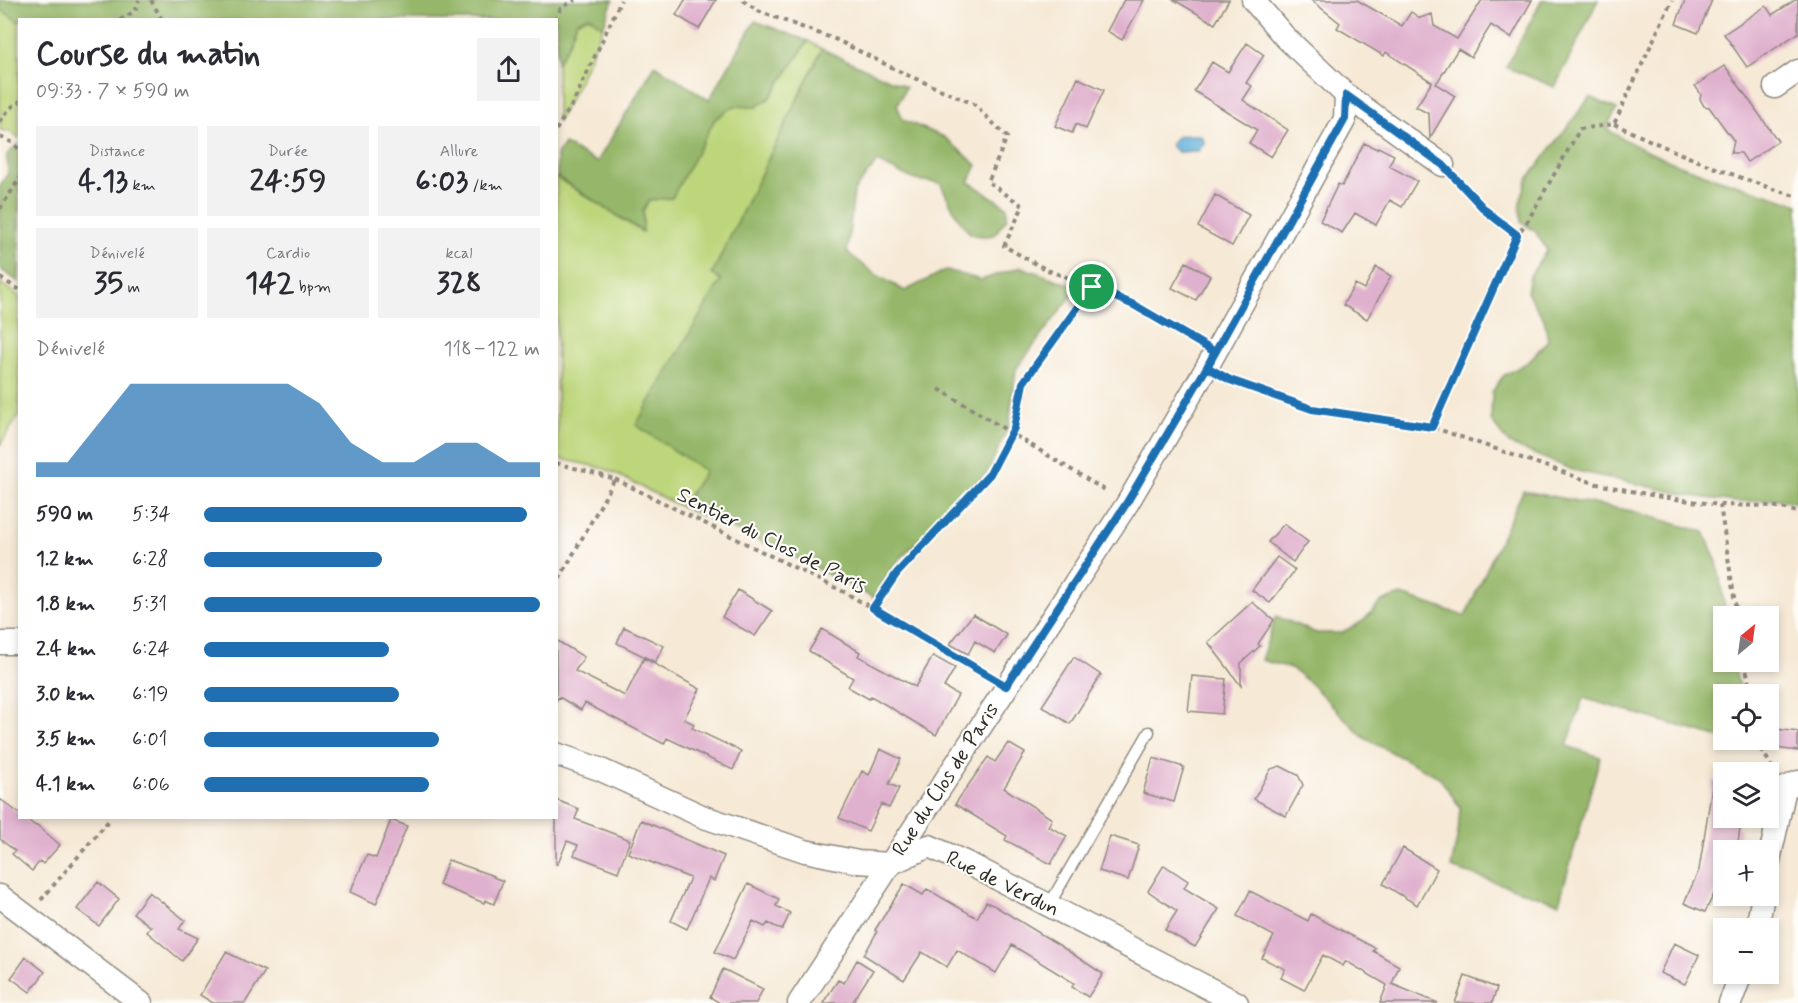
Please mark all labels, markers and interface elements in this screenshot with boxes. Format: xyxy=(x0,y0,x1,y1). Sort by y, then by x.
text: Course du matin xyxy=(36,33,260,77)
button: share xyxy=(477,38,540,101)
text: 09:33 · 7 × 590 m xyxy=(36,78,190,105)
text: Distance xyxy=(89,141,145,162)
text: Durée xyxy=(268,141,308,162)
text: Allure xyxy=(440,141,478,162)
text: 4.13 xyxy=(78,162,128,201)
text: 24:59 xyxy=(250,162,326,201)
text: 6:03 xyxy=(415,162,468,201)
text: km xyxy=(128,175,156,196)
text: /km xyxy=(468,175,503,196)
text: Dénivelé xyxy=(89,243,145,264)
text: Cardio xyxy=(266,243,310,264)
text: kcal xyxy=(446,243,472,264)
pin xyxy=(1066,261,1117,312)
text: 35 xyxy=(94,264,123,303)
text: 142 xyxy=(245,264,294,303)
text: 328 xyxy=(436,264,482,303)
icon: arrive xyxy=(1075,270,1108,303)
text: m xyxy=(123,277,140,298)
text: bpm xyxy=(294,277,331,298)
text: Dénivelé xyxy=(36,336,105,363)
text: 118–122 m xyxy=(444,336,540,363)
street label: Sentier du Clos de Paris xyxy=(672,481,871,601)
text: 590 m xyxy=(36,501,93,528)
text: 5:34 xyxy=(132,501,171,528)
text: 1.2 km xyxy=(36,546,93,573)
text: 6:28 xyxy=(132,546,168,573)
text: 1.8 km xyxy=(36,591,95,618)
text: 5:31 xyxy=(132,591,167,618)
north arrow xyxy=(1713,606,1779,672)
map controls xyxy=(1713,606,1779,984)
text: 2.4 km xyxy=(36,636,96,663)
text: 6:24 xyxy=(132,636,170,663)
text: 3.0 km xyxy=(36,681,95,708)
text: 6:19 xyxy=(132,681,168,708)
button: locate xyxy=(1713,684,1779,750)
street label: Rue du Clos de Paris xyxy=(886,697,1006,862)
text: 3.5 km xyxy=(36,726,96,753)
text: 6:01 xyxy=(132,726,167,753)
button: layers xyxy=(1713,762,1779,828)
text: 4.1 km xyxy=(36,771,95,798)
text: 6:06 xyxy=(132,771,170,798)
button: + xyxy=(1713,840,1779,906)
street label: Rue de Verdun xyxy=(941,844,1064,923)
button: − xyxy=(1713,918,1779,984)

